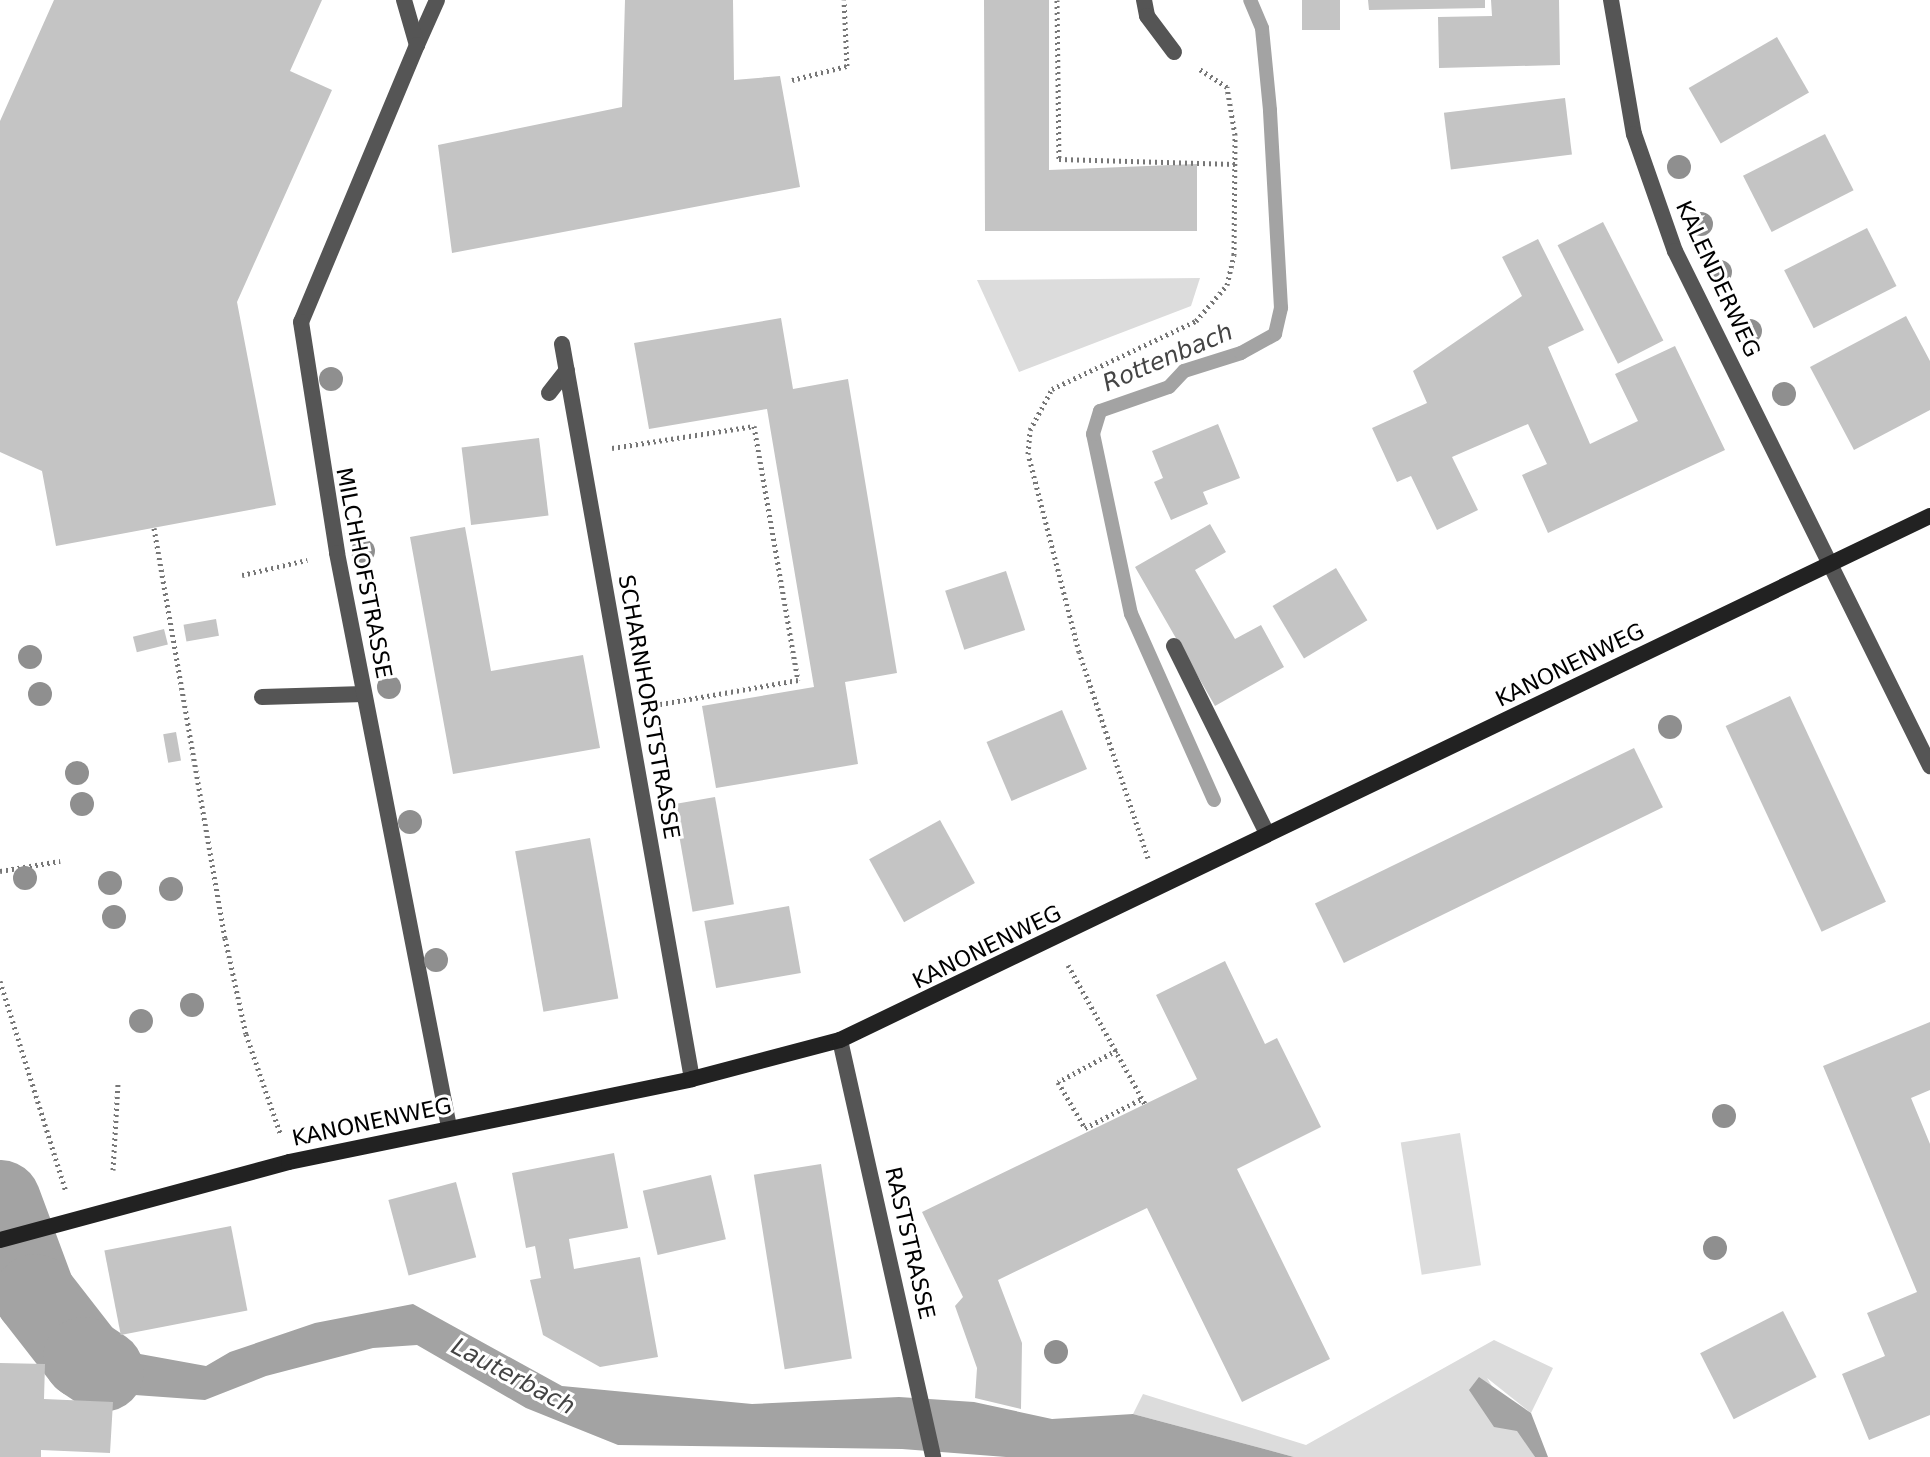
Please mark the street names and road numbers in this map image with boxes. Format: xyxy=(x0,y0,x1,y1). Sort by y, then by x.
street label: KALENDERWEG xyxy=(1670,197,1766,361)
street label: MILCHHOFSTRASSE xyxy=(331,465,397,681)
street label: SCHARNHORSTSTRASSE xyxy=(613,573,685,841)
street label: KANONENWEG xyxy=(1491,618,1649,712)
street label: KANONENWEG xyxy=(908,900,1066,994)
street label: KANONENWEG xyxy=(290,1092,454,1152)
street label: RASTSTRASSE xyxy=(880,1164,940,1322)

